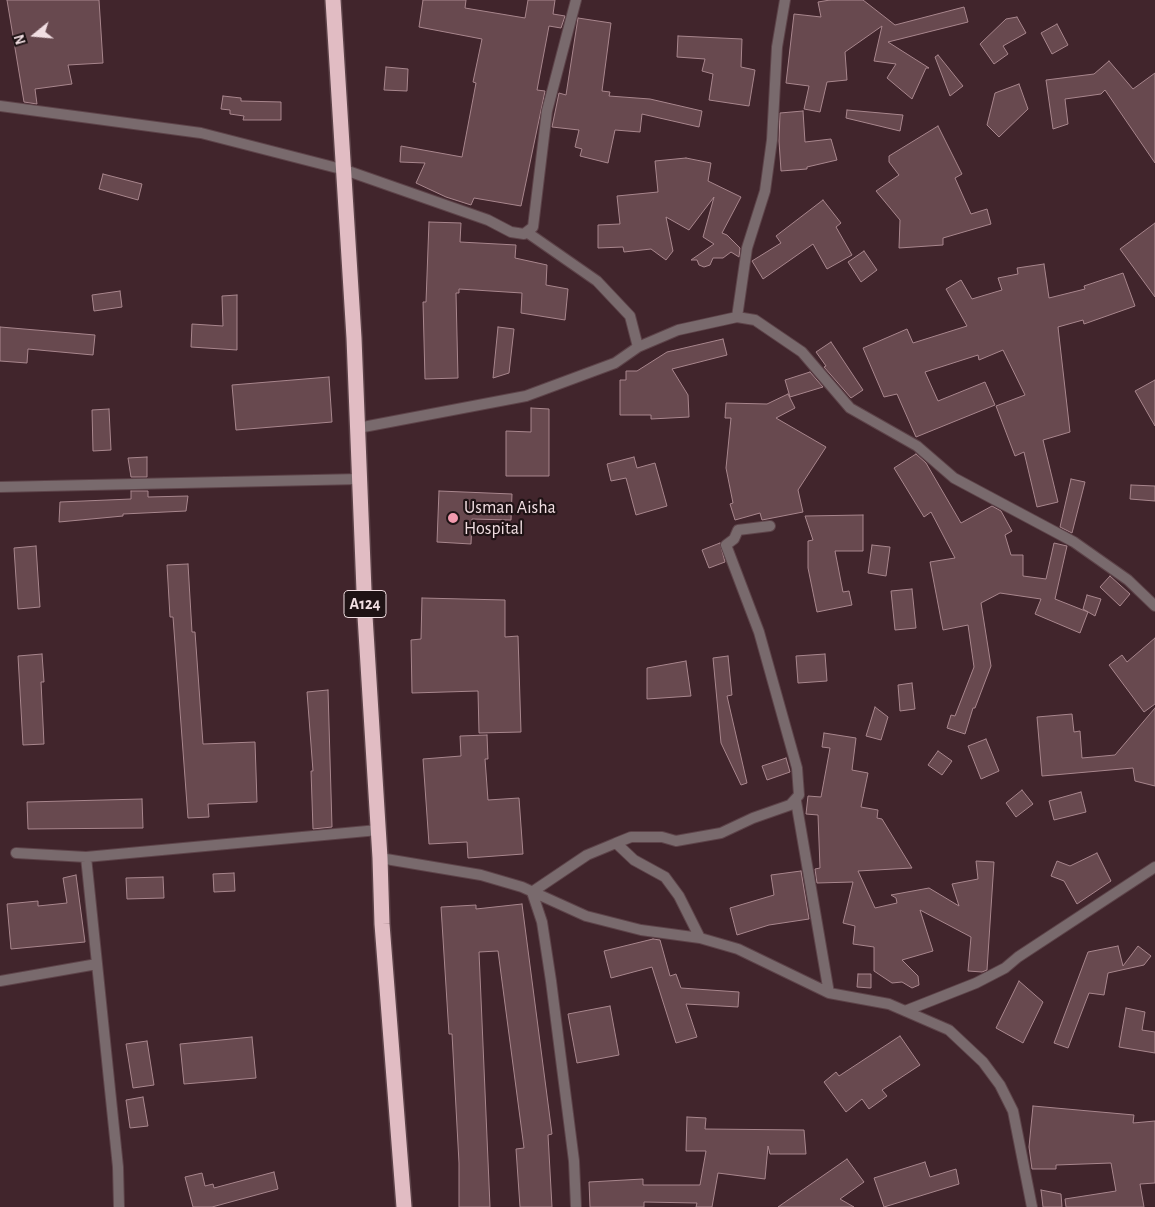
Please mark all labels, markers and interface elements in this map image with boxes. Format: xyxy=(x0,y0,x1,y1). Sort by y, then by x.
north arrow xyxy=(10,10,60,60)
text: N xyxy=(13,33,29,46)
place label: Usman Aisha Hospital xyxy=(464,497,556,540)
marker: Usman Aisha Hospital xyxy=(446,511,460,525)
road number: A124 xyxy=(344,590,386,618)

